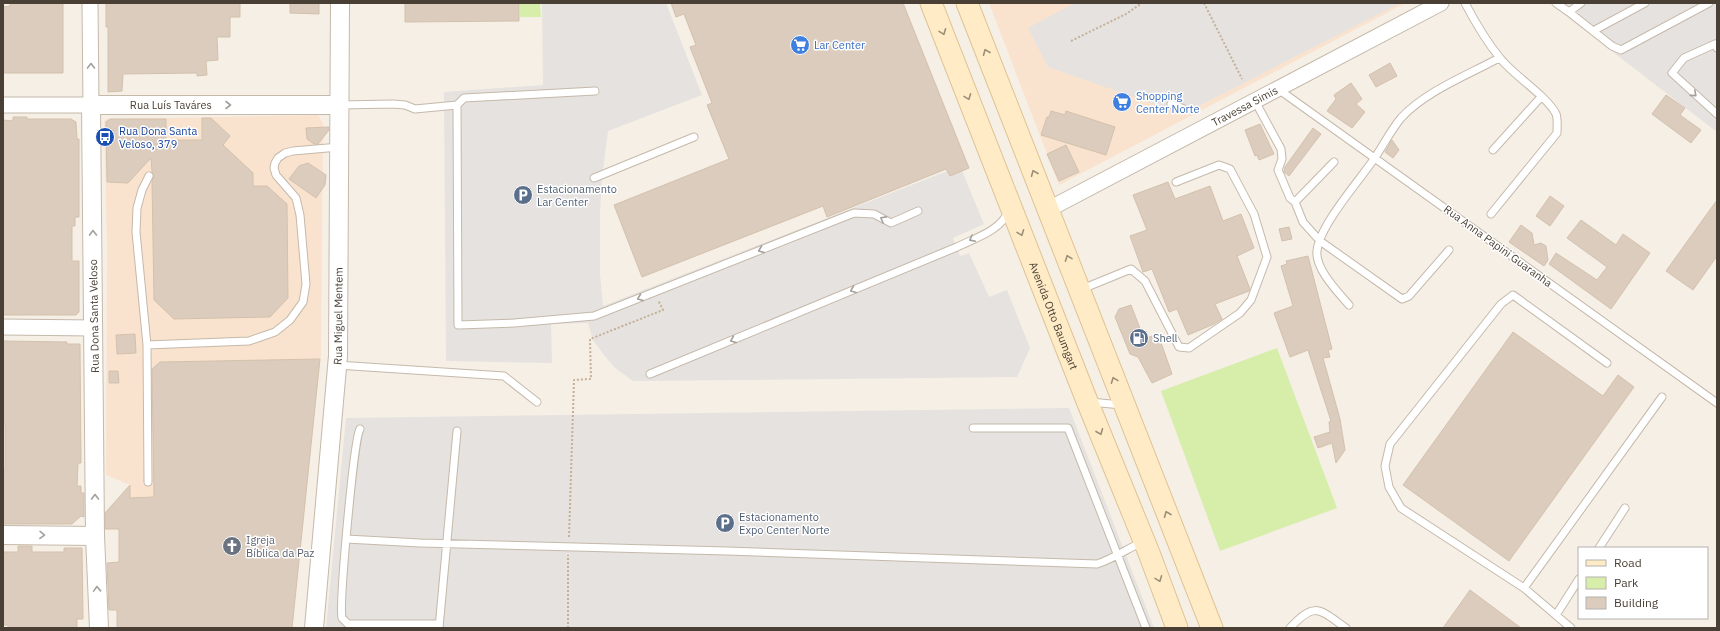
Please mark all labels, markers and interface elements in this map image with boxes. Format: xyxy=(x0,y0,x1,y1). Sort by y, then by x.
one-way arrow xyxy=(938,29,946,36)
supermarket icon: Lar Center xyxy=(789,34,811,56)
place label: Lar Center xyxy=(814,38,865,52)
one-way arrow xyxy=(983,49,991,56)
one-way arrow xyxy=(87,63,95,69)
street label: Travessa Simis xyxy=(1209,83,1280,129)
place label: Shopping Center Norte xyxy=(1136,89,1199,116)
one-way arrow xyxy=(1689,89,1697,97)
supermarket icon: Shopping Center Norte xyxy=(1111,91,1133,113)
one-way arrow xyxy=(964,94,972,101)
street label: Rua Luís Taváres xyxy=(130,98,212,112)
one-way arrow xyxy=(225,101,231,109)
place label: Rua Dona Santa Veloso, 379 xyxy=(119,124,197,151)
bus stop icon: Rua Dona Santa Veloso, 379 xyxy=(94,126,116,148)
one-way arrow xyxy=(1031,170,1039,177)
place label: Estacionamento Lar Center xyxy=(537,182,617,209)
parking icon: Estacionamento Lar Center xyxy=(512,184,534,206)
street label: Rua Anna Papini Guaranha xyxy=(1441,202,1555,290)
one-way arrow xyxy=(880,216,887,223)
one-way arrow xyxy=(1016,229,1024,237)
one-way arrow xyxy=(89,230,97,236)
one-way arrow xyxy=(969,235,976,242)
one-way arrow xyxy=(758,245,766,253)
one-way arrow xyxy=(1064,255,1072,262)
street label: Rua Dona Santa Veloso xyxy=(86,259,102,373)
street label: Avenida Otto Baumgart xyxy=(1026,260,1081,372)
street label: Rua Miguel Mentem xyxy=(330,267,346,366)
one-way arrow xyxy=(849,286,856,294)
one-way arrow xyxy=(637,293,644,301)
fuel station icon: Shell xyxy=(1128,327,1150,349)
place label: Shell xyxy=(1153,331,1178,345)
one-way arrow xyxy=(729,335,737,343)
one-way arrow xyxy=(1111,376,1119,383)
one-way arrow xyxy=(1095,429,1103,436)
one-way arrow xyxy=(91,494,99,500)
place label: Estacionamento Expo Center Norte xyxy=(739,510,830,537)
one-way arrow xyxy=(1164,510,1172,517)
parking icon: Estacionamento Expo Center Norte xyxy=(714,512,736,534)
one-way arrow xyxy=(39,531,45,539)
place label: Igreja Bíblica da Paz xyxy=(246,533,314,560)
church icon: Igreja Bíblica da Paz xyxy=(221,535,243,557)
legend xyxy=(1578,547,1708,619)
text: Road xyxy=(1614,555,1642,570)
one-way arrow xyxy=(1154,575,1162,582)
text: Park xyxy=(1614,575,1639,590)
one-way arrow xyxy=(93,586,101,592)
text: Building xyxy=(1614,595,1659,610)

